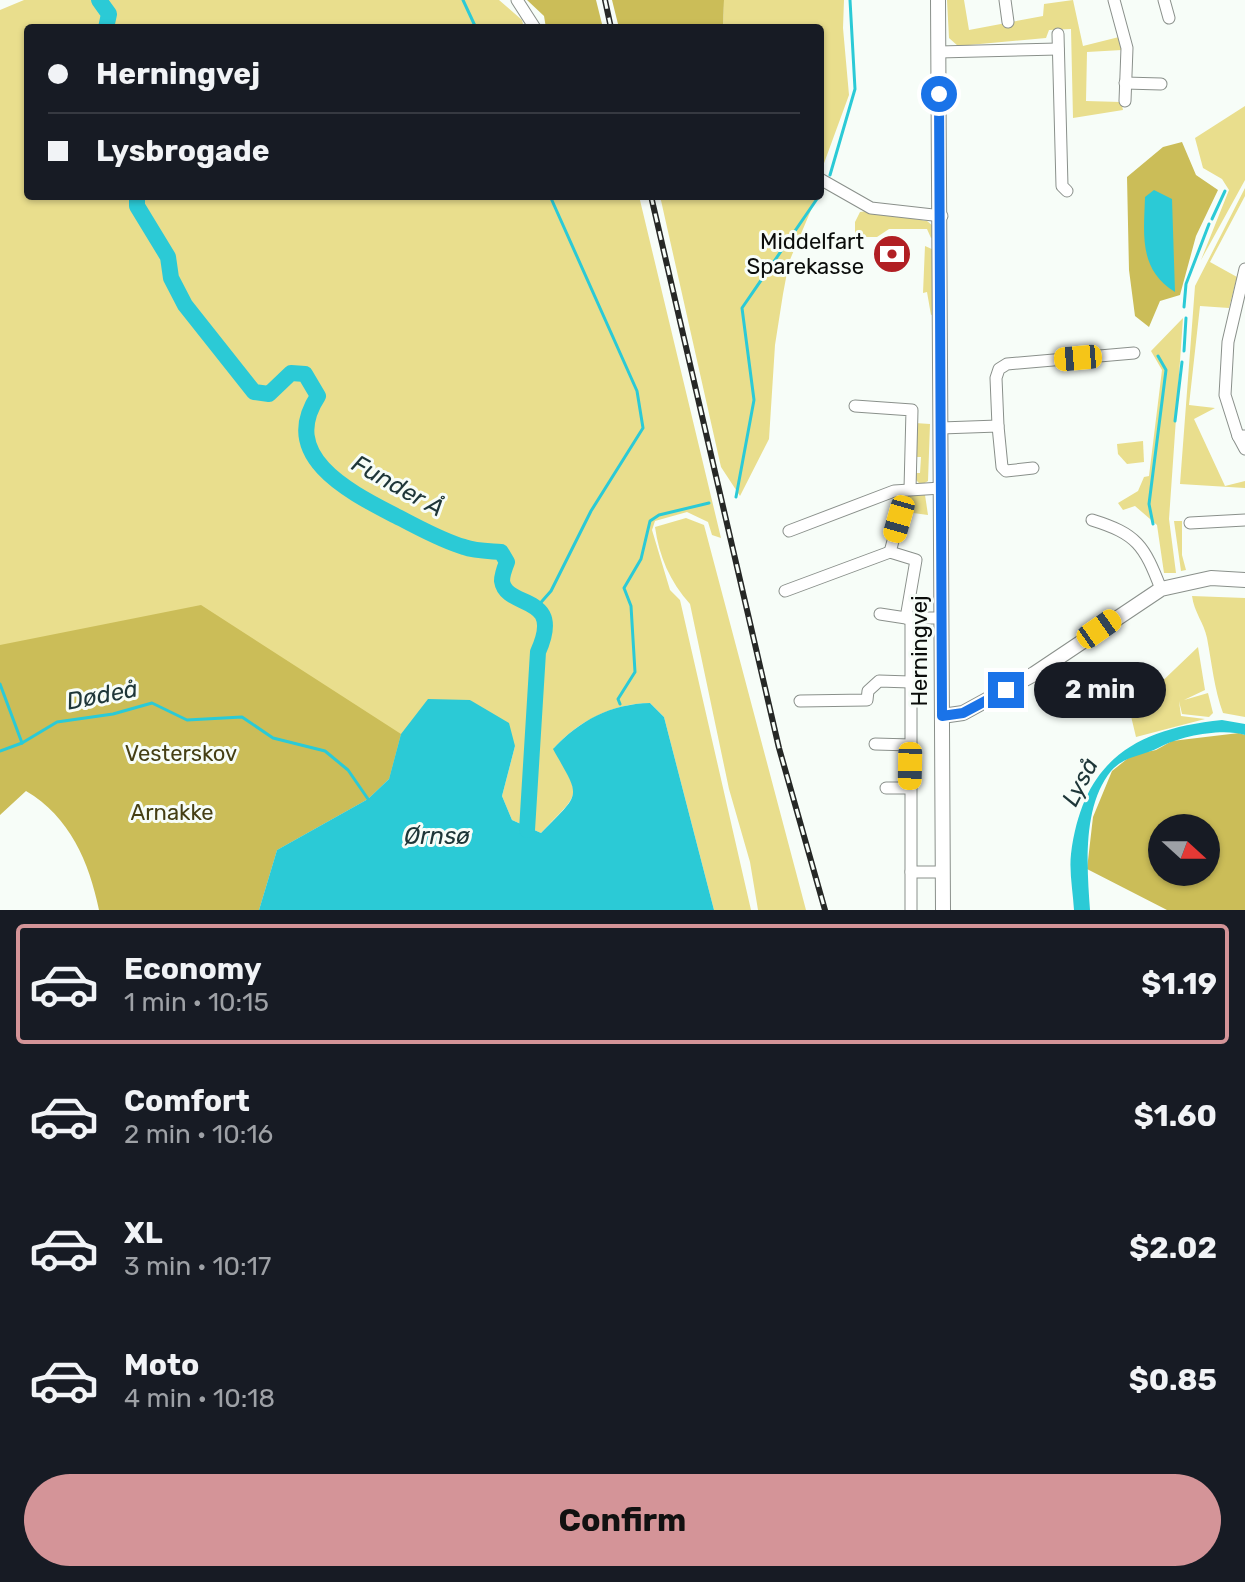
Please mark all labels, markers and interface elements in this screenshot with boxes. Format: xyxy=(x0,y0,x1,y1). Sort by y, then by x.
text: Herningvej xyxy=(96,56,260,92)
route start xyxy=(921,76,957,112)
text: Lysbrogade xyxy=(96,133,270,169)
place label: Middelfart Sparekasse xyxy=(747,228,864,280)
bank icon: Middelfart Sparekasse xyxy=(871,233,913,275)
car xyxy=(1053,344,1103,372)
water label: Funder Å xyxy=(347,449,449,523)
car xyxy=(881,493,917,545)
street label: Herningvej xyxy=(906,595,933,707)
car xyxy=(1072,605,1126,653)
callout: 2 min xyxy=(1034,662,1166,718)
route end xyxy=(988,672,1024,708)
water label: Dødeå xyxy=(64,674,140,716)
text: 2 min xyxy=(1065,674,1135,705)
park label: Vesterskov xyxy=(125,740,237,767)
car xyxy=(898,742,922,790)
water label: Lyså xyxy=(1056,753,1104,811)
park label: Arnakke xyxy=(130,799,214,826)
north arrow xyxy=(1148,814,1220,886)
map controls xyxy=(1148,814,1220,886)
water label: Ørnsø xyxy=(404,822,470,850)
icon: car xyxy=(28,948,100,1020)
text: Economy xyxy=(124,951,262,987)
text: $1.19 xyxy=(1141,966,1217,1002)
text: 1 min · 10:15 xyxy=(124,987,269,1018)
icon: car xyxy=(28,1080,100,1152)
text: Comfort xyxy=(124,1083,250,1119)
text: $1.60 xyxy=(1134,1098,1217,1134)
text: 2 min · 10:16 xyxy=(124,1119,273,1150)
icon: car xyxy=(28,1212,100,1284)
text: XL xyxy=(124,1215,163,1251)
text: $2.02 xyxy=(1129,1230,1217,1266)
text: 3 min · 10:17 xyxy=(124,1251,271,1282)
icon: car xyxy=(28,1344,100,1416)
text: Moto xyxy=(124,1347,199,1383)
text: $0.85 xyxy=(1129,1362,1217,1398)
text: 4 min · 10:18 xyxy=(124,1383,275,1414)
button: Confirm xyxy=(24,1474,1221,1566)

